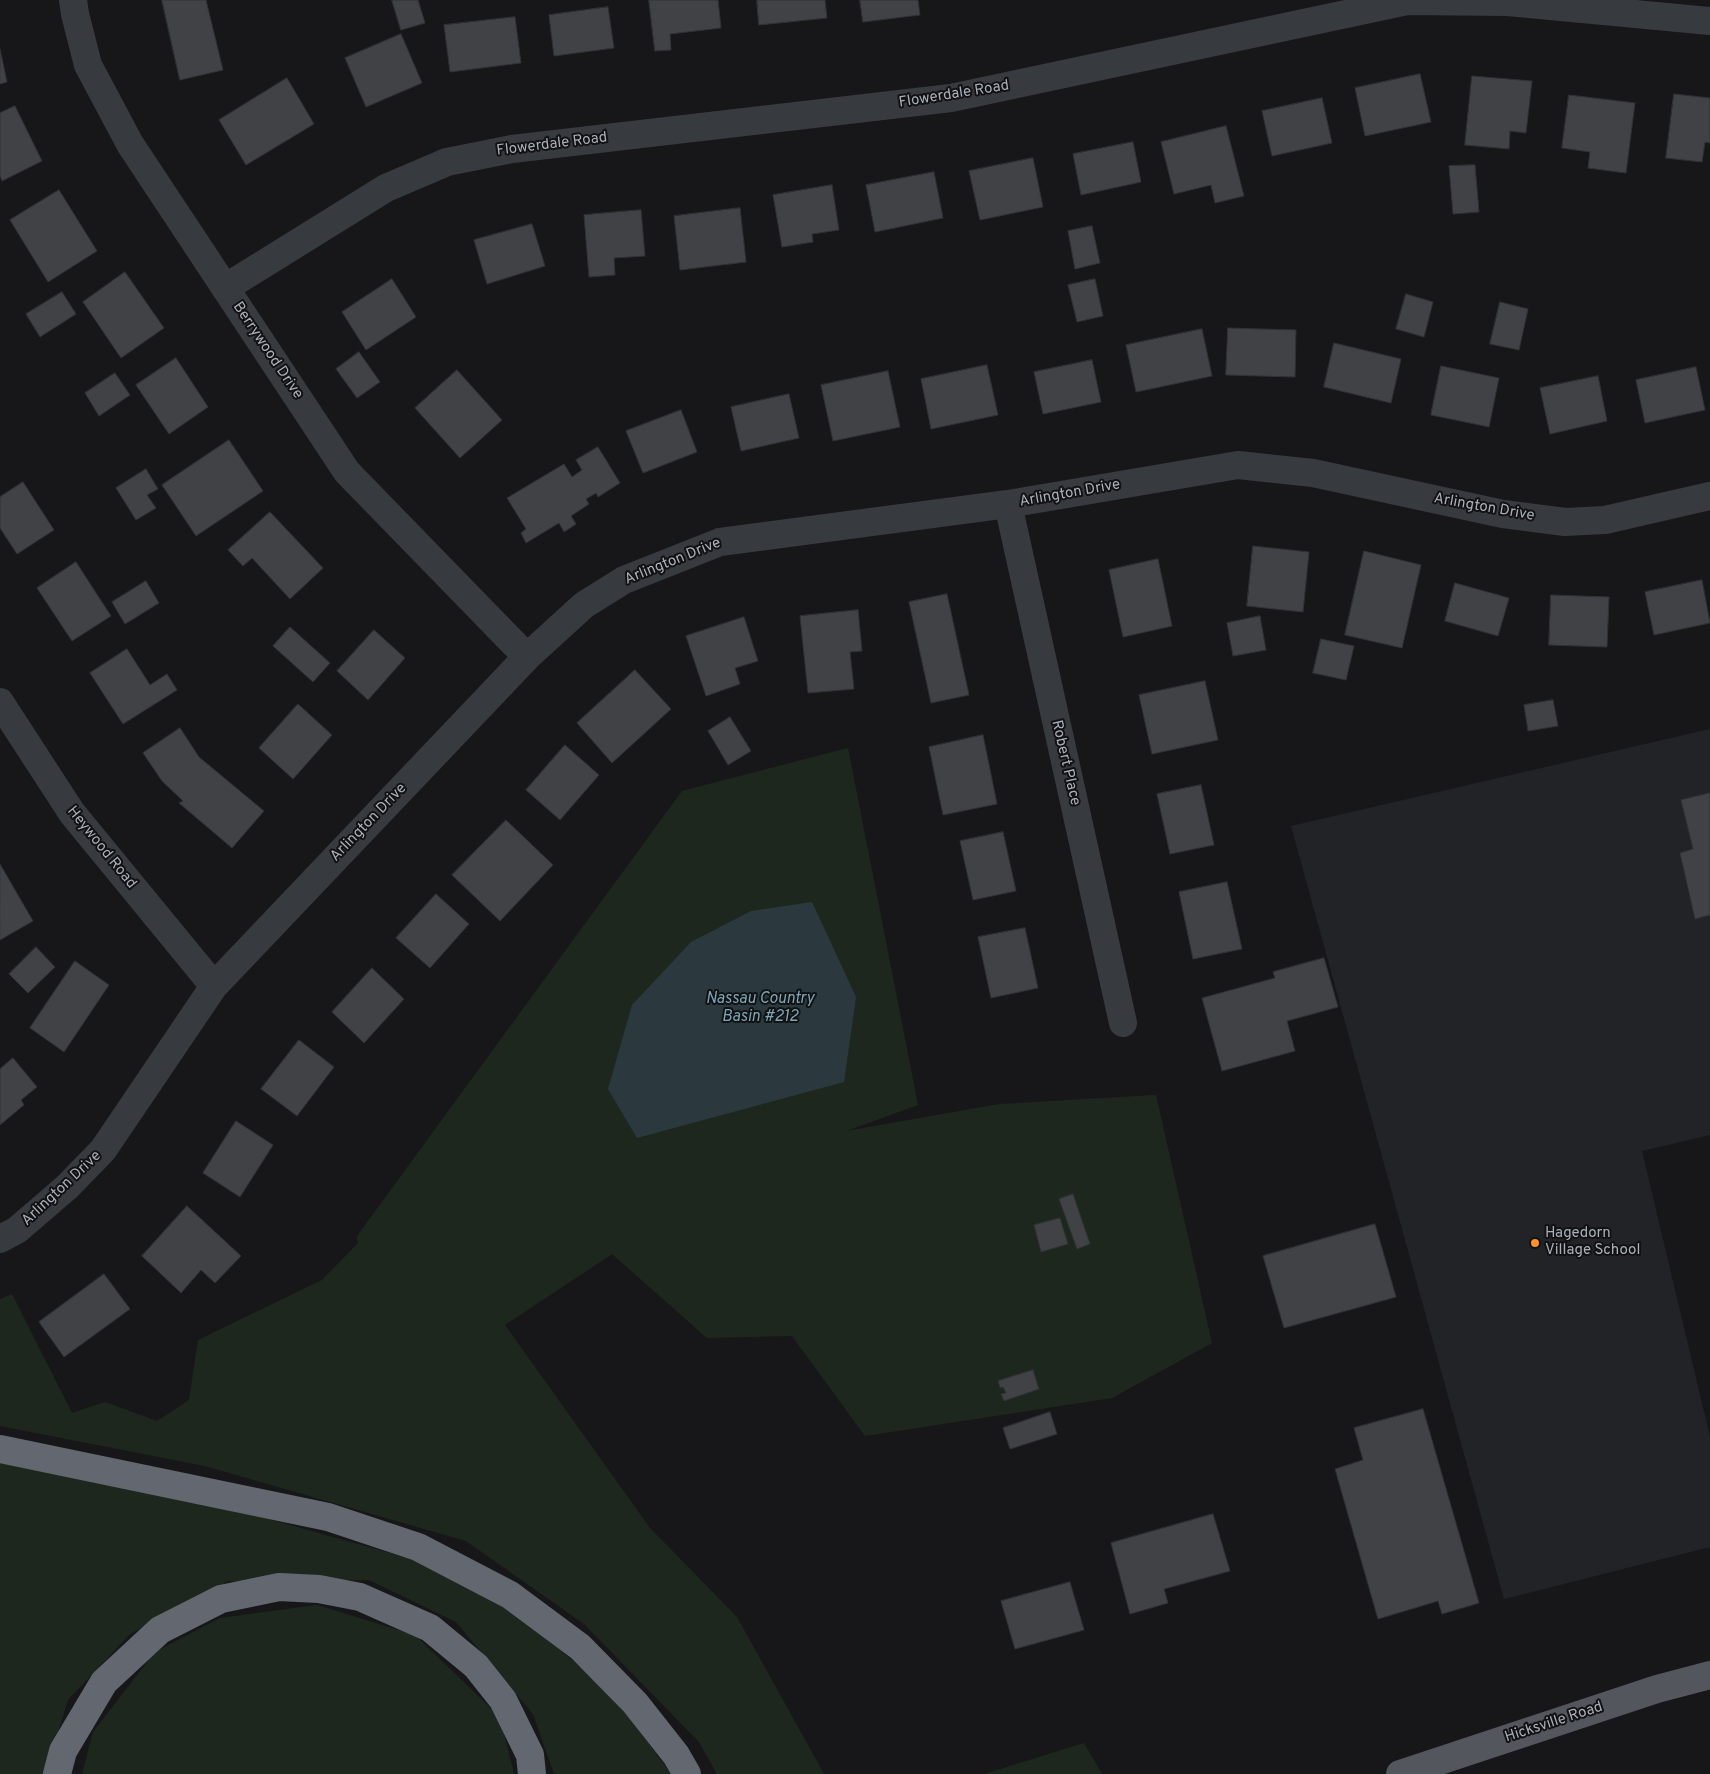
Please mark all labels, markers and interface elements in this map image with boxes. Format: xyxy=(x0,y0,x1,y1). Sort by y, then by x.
street label: Flowerdale Road xyxy=(898,77,1010,113)
street label: Flowerdale Road xyxy=(496,129,608,161)
street label: Berrywood Drive xyxy=(228,299,306,403)
street label: Arlington Drive xyxy=(1018,476,1122,512)
street label: Arlington Drive xyxy=(1432,490,1536,526)
street label: Arlington Drive xyxy=(622,535,724,589)
street label: Robert Place xyxy=(1046,718,1084,808)
street label: Arlington Drive xyxy=(327,780,411,866)
street label: Heywood Road xyxy=(62,803,140,893)
water label: Nassau Country Basin #212 xyxy=(706,990,814,1028)
street label: Arlington Drive xyxy=(19,1148,105,1230)
place label: Hagedorn Village School xyxy=(1545,1225,1640,1260)
marker: Hagedorn Village School xyxy=(1529,1237,1541,1249)
street label: Hicksville Road xyxy=(1503,1699,1605,1747)

